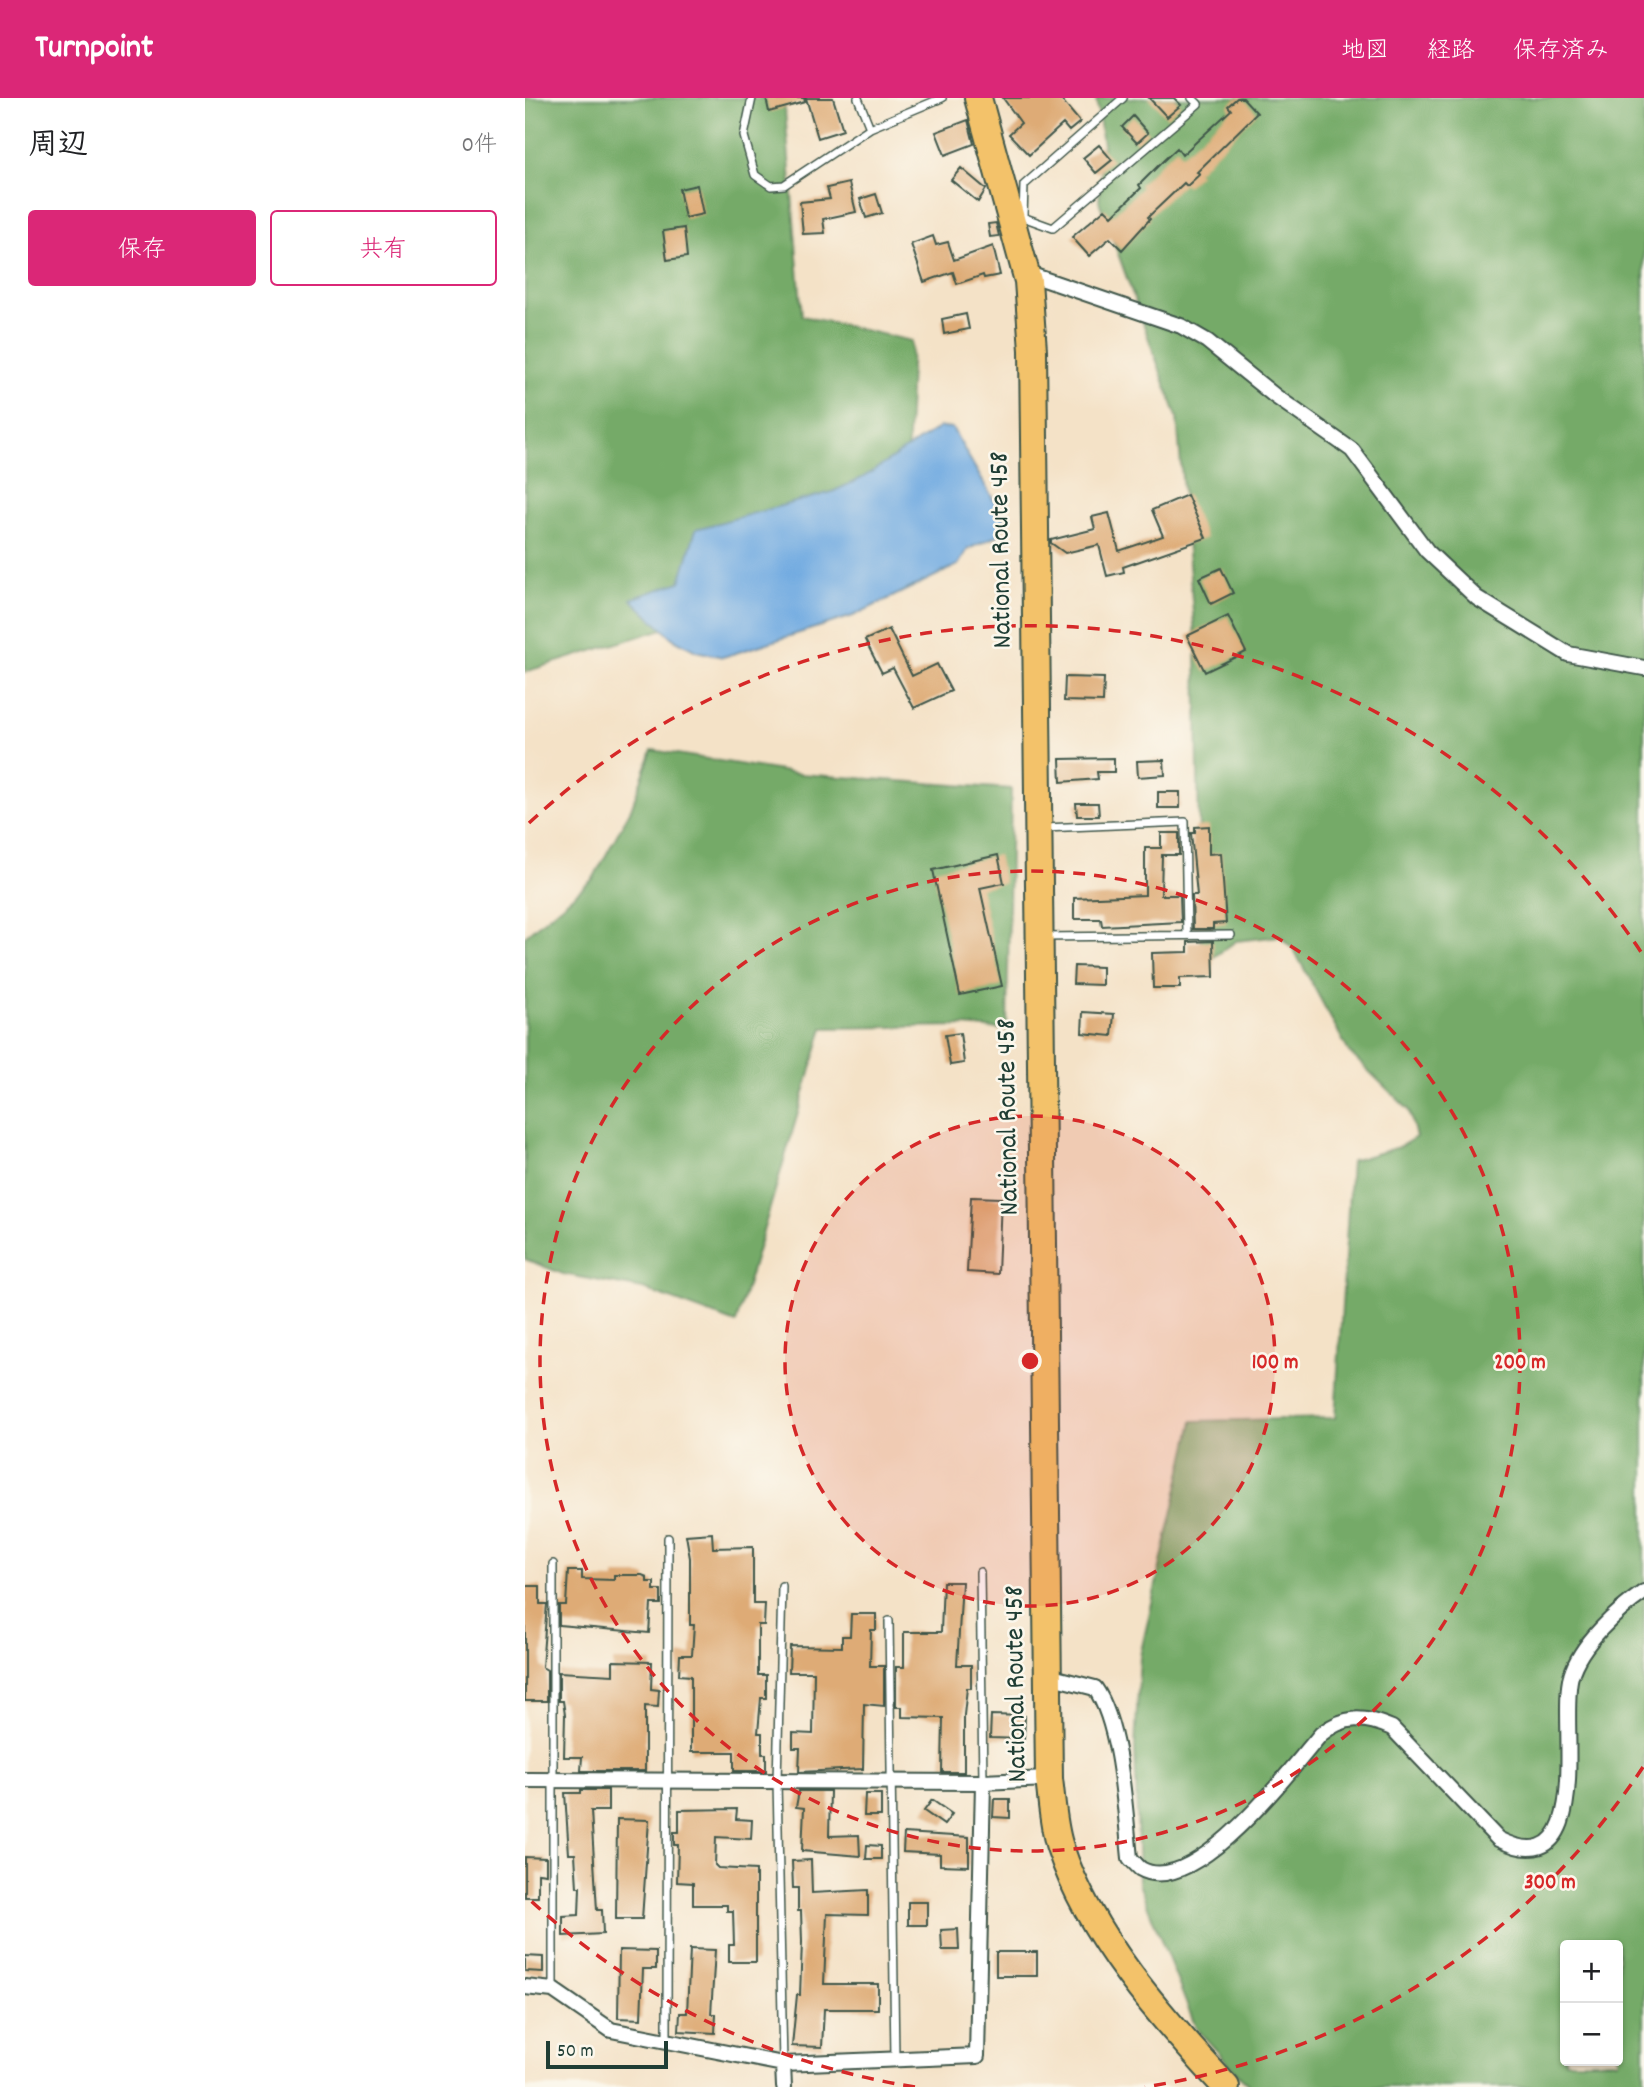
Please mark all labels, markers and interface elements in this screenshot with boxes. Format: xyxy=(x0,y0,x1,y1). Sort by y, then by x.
text: Turnpoint xyxy=(35,26,153,73)
text: 地図 xyxy=(1341,35,1389,69)
text: 経路 xyxy=(1427,35,1475,69)
text: 保存済み xyxy=(1513,35,1609,69)
text: 周辺 xyxy=(28,126,88,169)
text: 0件 xyxy=(461,130,497,163)
button: 保存 xyxy=(28,210,256,286)
button: 共有 xyxy=(270,210,497,286)
street label: National Route 458 xyxy=(981,451,1025,649)
street label: National Route 458 xyxy=(988,1018,1032,1216)
centre of rings xyxy=(1018,1349,1042,1373)
text: 100 m xyxy=(1252,1349,1298,1379)
text: 200 m xyxy=(1494,1349,1546,1379)
street label: National Route 458 xyxy=(996,1585,1040,1783)
text: 300 m xyxy=(1524,1869,1576,1899)
map controls xyxy=(1560,1940,1623,2066)
button: + xyxy=(1560,1940,1623,2003)
button: − xyxy=(1560,2003,1623,2066)
scale bar xyxy=(546,2038,669,2070)
text: 50 m xyxy=(557,2039,594,2066)

